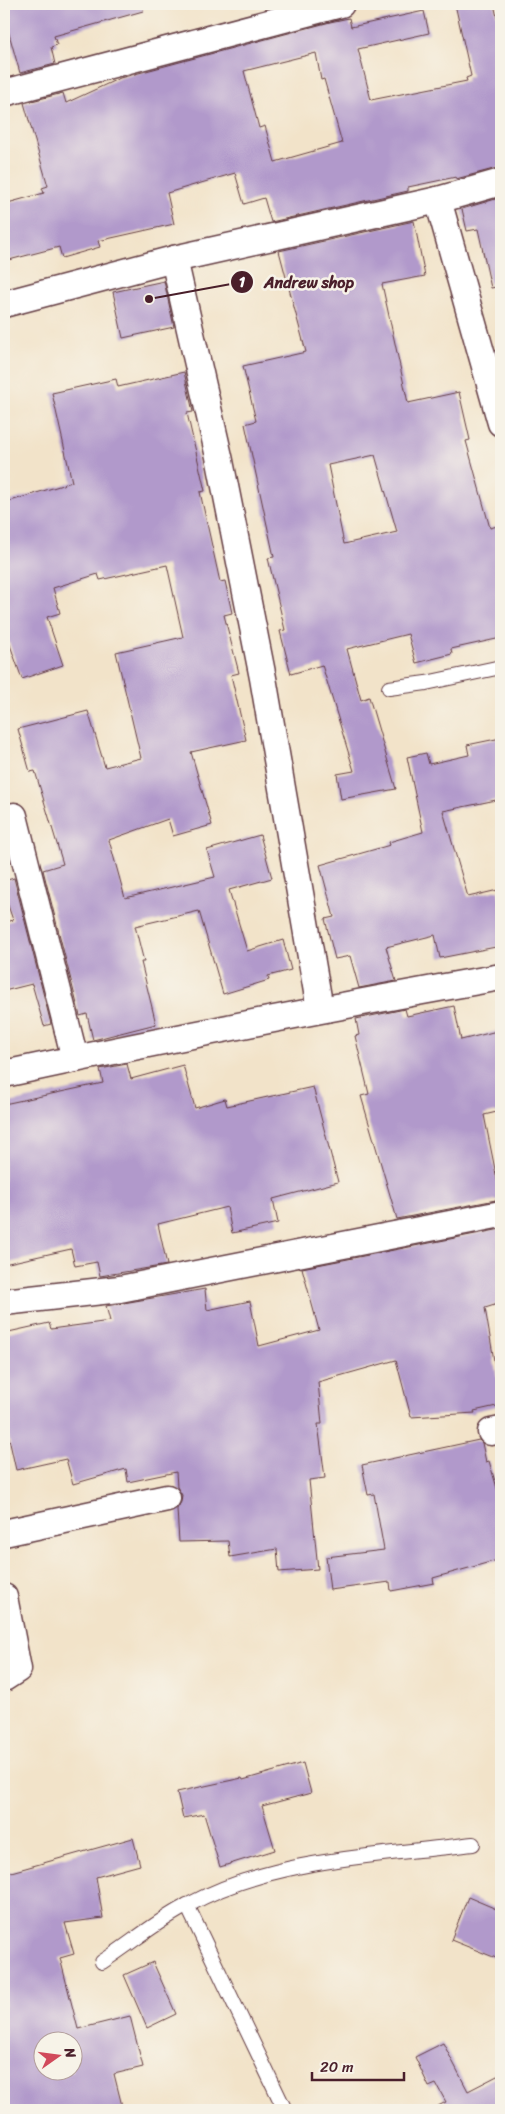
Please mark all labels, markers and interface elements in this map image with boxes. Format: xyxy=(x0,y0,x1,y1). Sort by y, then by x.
callout: Andrew shop xyxy=(229,267,364,298)
text: Andrew shop xyxy=(263,268,354,297)
text: 1 xyxy=(239,269,246,295)
north arrow xyxy=(32,2032,82,2082)
text: N xyxy=(57,2044,84,2061)
scale bar xyxy=(312,2049,405,2081)
text: 20 m xyxy=(320,2054,354,2080)

